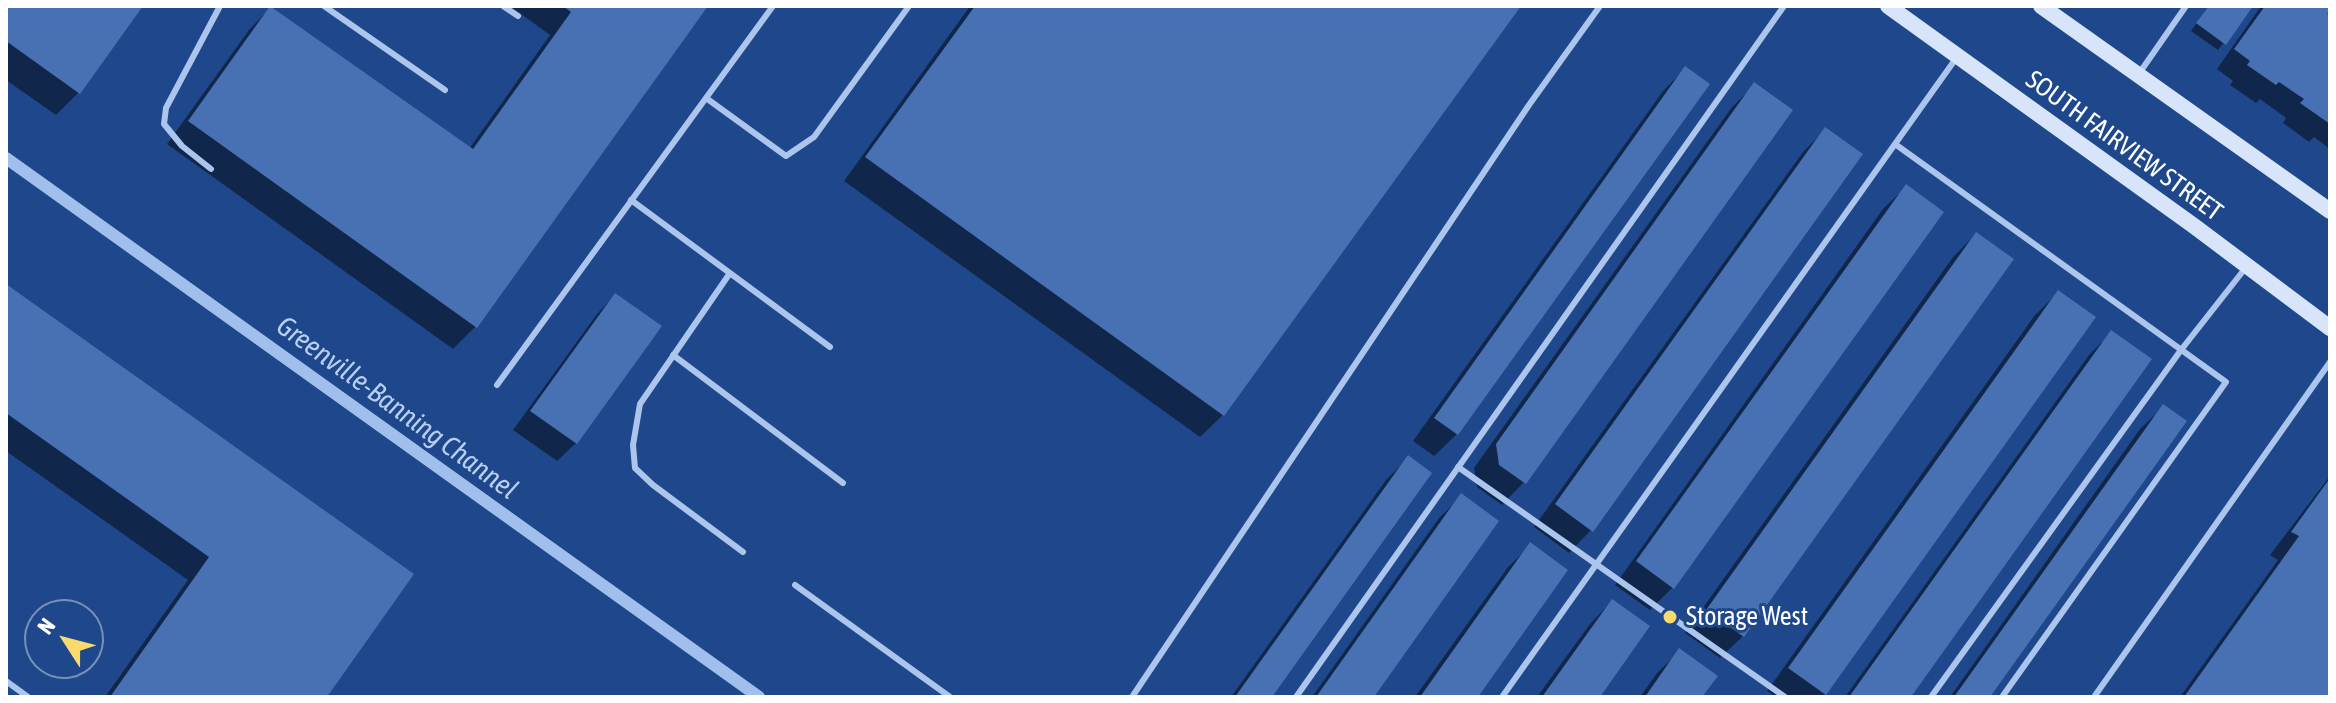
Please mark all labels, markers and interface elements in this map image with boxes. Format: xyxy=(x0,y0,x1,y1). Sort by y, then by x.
street label: SOUTH FAIRVIEW STREET xyxy=(2020,64,2228,228)
water label: Greenville-Banning Channel xyxy=(270,309,524,507)
north arrow xyxy=(24,599,104,679)
place label: Storage West xyxy=(1686,601,1808,633)
marker: Storage West xyxy=(1661,608,1679,626)
text: N xyxy=(32,613,61,639)

